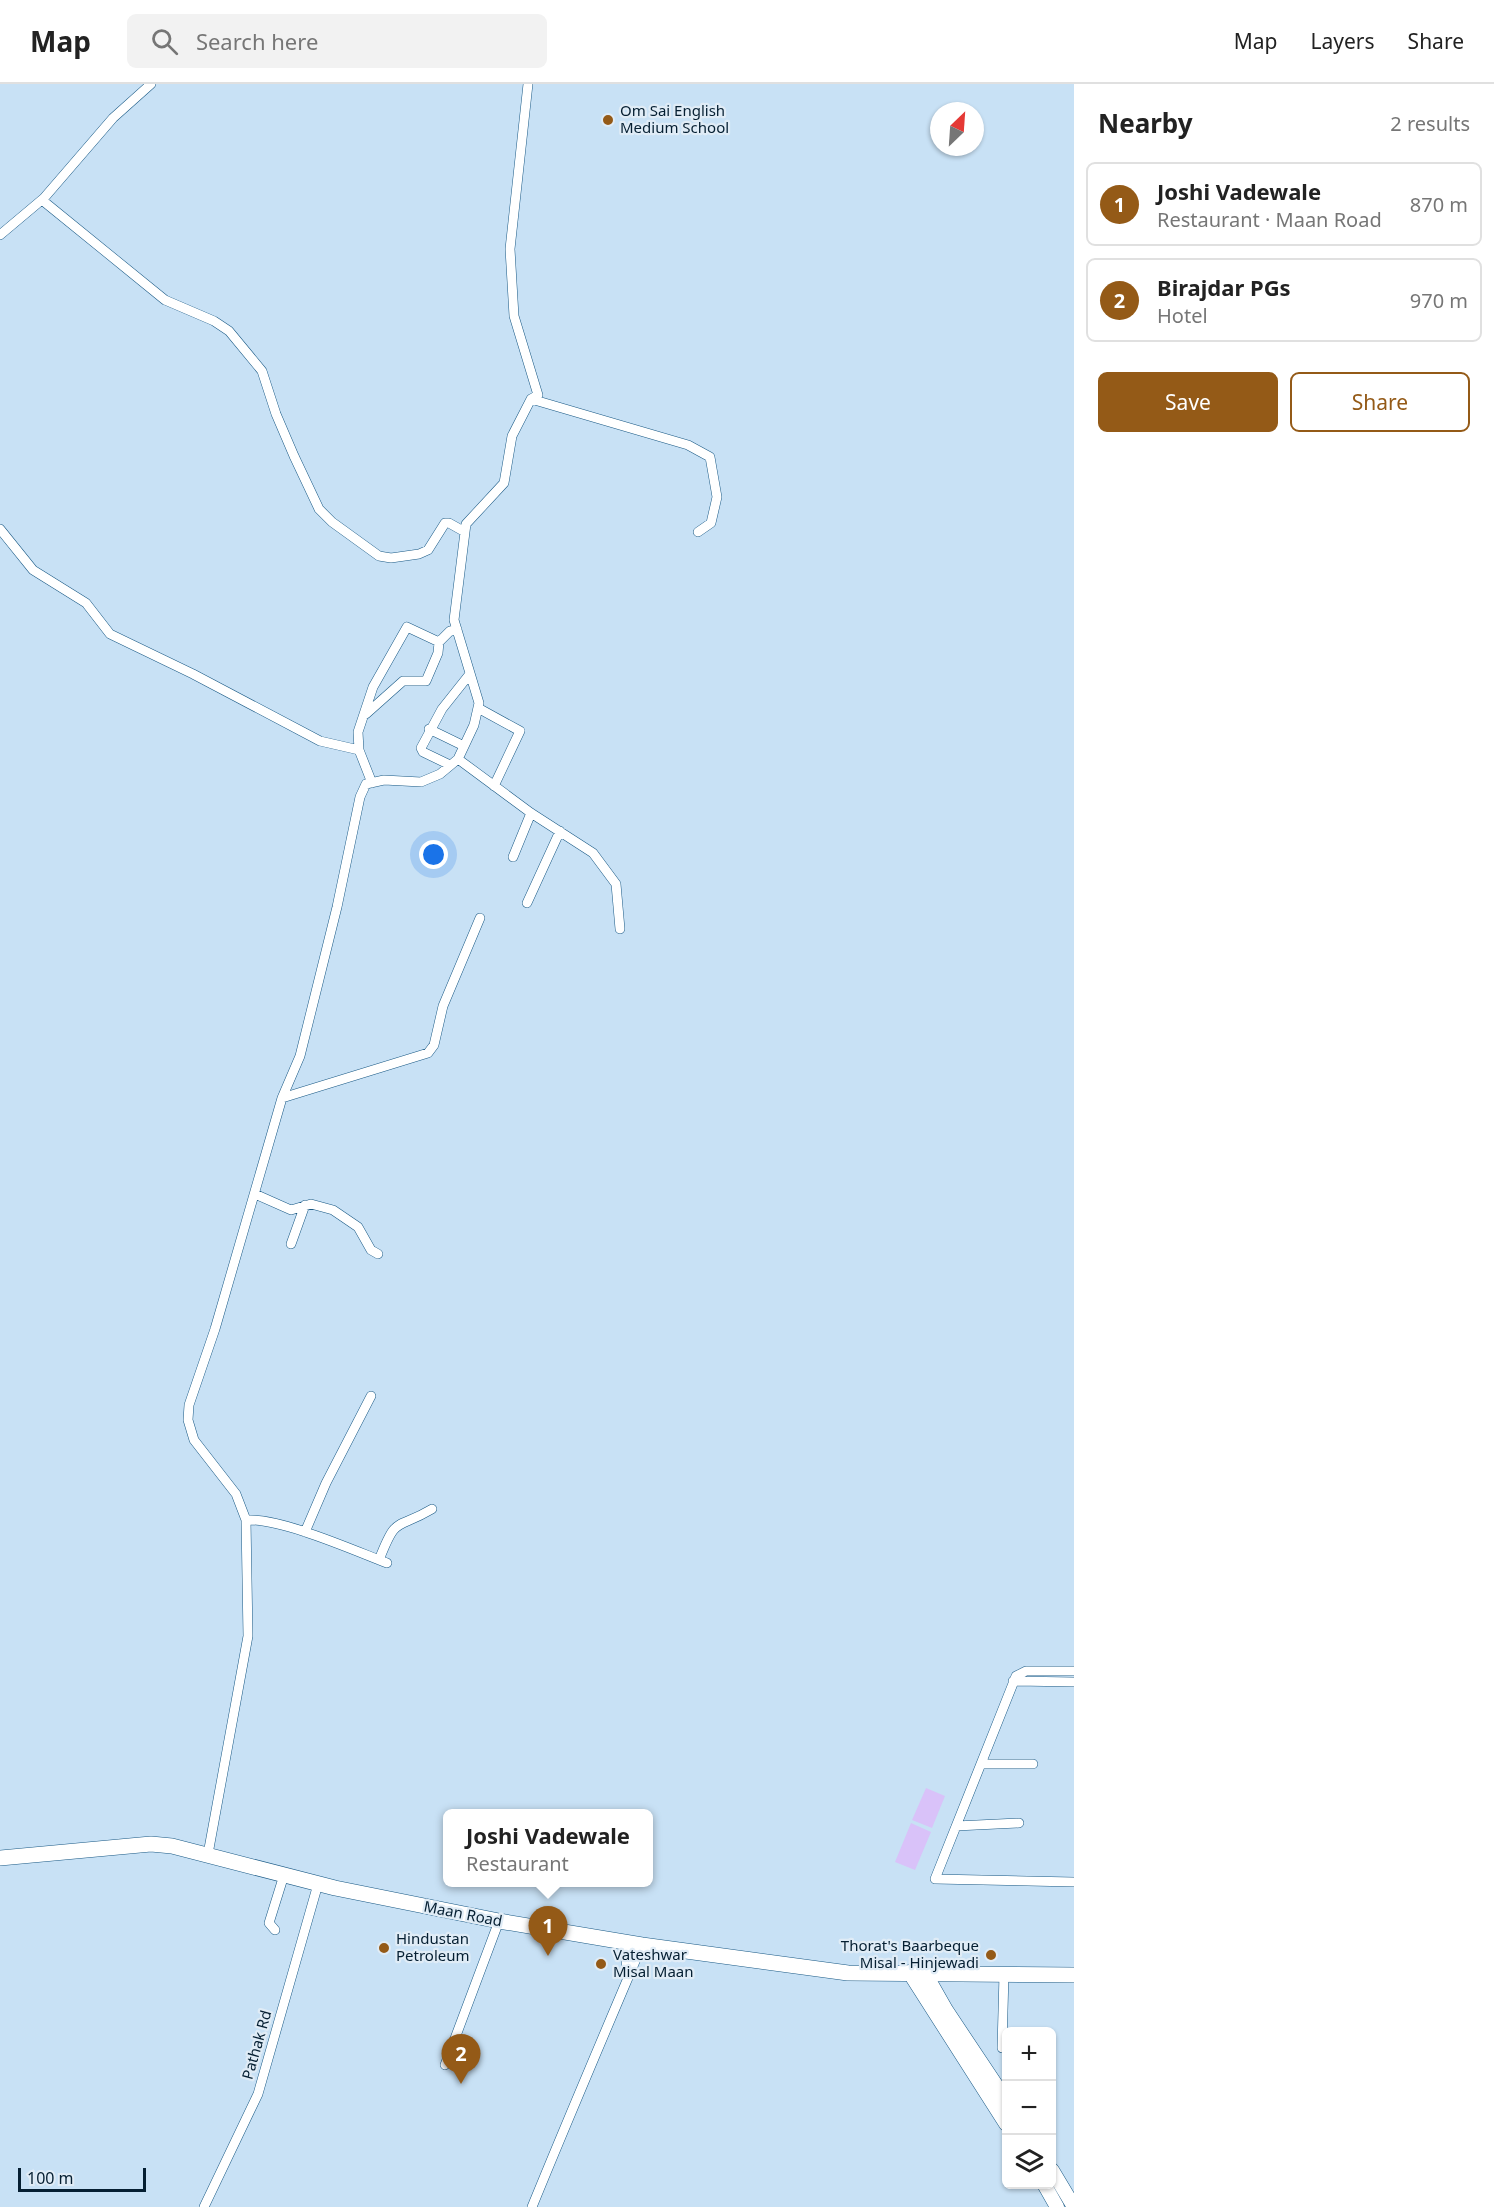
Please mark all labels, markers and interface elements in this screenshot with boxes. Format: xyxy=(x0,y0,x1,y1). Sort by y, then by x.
search box xyxy=(127,14,547,68)
text: Map xyxy=(30,22,91,60)
icon: search xyxy=(148,25,181,58)
text: Search here xyxy=(196,26,318,56)
text: Map xyxy=(1234,27,1278,55)
text: Layers xyxy=(1311,27,1375,55)
text: Share xyxy=(1408,27,1464,55)
place label: Om Sai English Medium School xyxy=(620,100,729,137)
north arrow xyxy=(930,102,984,156)
text: Nearby xyxy=(1098,105,1193,141)
text: 2 results xyxy=(1390,110,1470,137)
marker: Om Sai English Medium School xyxy=(601,113,615,127)
text: Joshi Vadewale xyxy=(1157,176,1321,206)
text: 1 xyxy=(1114,191,1125,218)
text: 870 m xyxy=(1410,191,1468,218)
text: Restaurant · Maan Road xyxy=(1157,206,1382,233)
text: Birajdar PGs xyxy=(1157,272,1291,302)
text: 2 xyxy=(1114,287,1125,314)
text: 970 m xyxy=(1410,287,1468,314)
text: Hotel xyxy=(1157,302,1208,329)
button: Save xyxy=(1098,372,1278,432)
button: Share xyxy=(1290,372,1470,432)
your location xyxy=(419,840,448,869)
popup xyxy=(443,1809,653,1887)
text: Joshi Vadewale xyxy=(466,1820,630,1850)
text: Restaurant xyxy=(466,1850,569,1877)
street label: Maan Road xyxy=(422,1896,504,1930)
pin: 1 xyxy=(528,1906,568,1956)
place label: Hindustan Petroleum xyxy=(396,1928,470,1965)
place label: Thorat's Baarbeque Misal - Hinjewadi xyxy=(841,1935,979,1972)
marker: Hindustan Petroleum xyxy=(377,1941,391,1955)
place label: Vateshwar Misal Maan xyxy=(613,1944,694,1981)
marker: Thorat's Baarbeque Misal - Hinjewadi xyxy=(984,1948,998,1962)
marker: Vateshwar Misal Maan xyxy=(594,1957,608,1971)
street label: Pathak Rd xyxy=(237,2008,275,2082)
map controls xyxy=(1002,2027,1056,2189)
button: + xyxy=(1002,2027,1056,2081)
pin: 2 xyxy=(442,2034,480,2084)
button: − xyxy=(1002,2081,1056,2135)
button: layers xyxy=(1002,2135,1056,2189)
scale bar xyxy=(18,2165,146,2192)
text: 100 m xyxy=(27,2167,74,2189)

